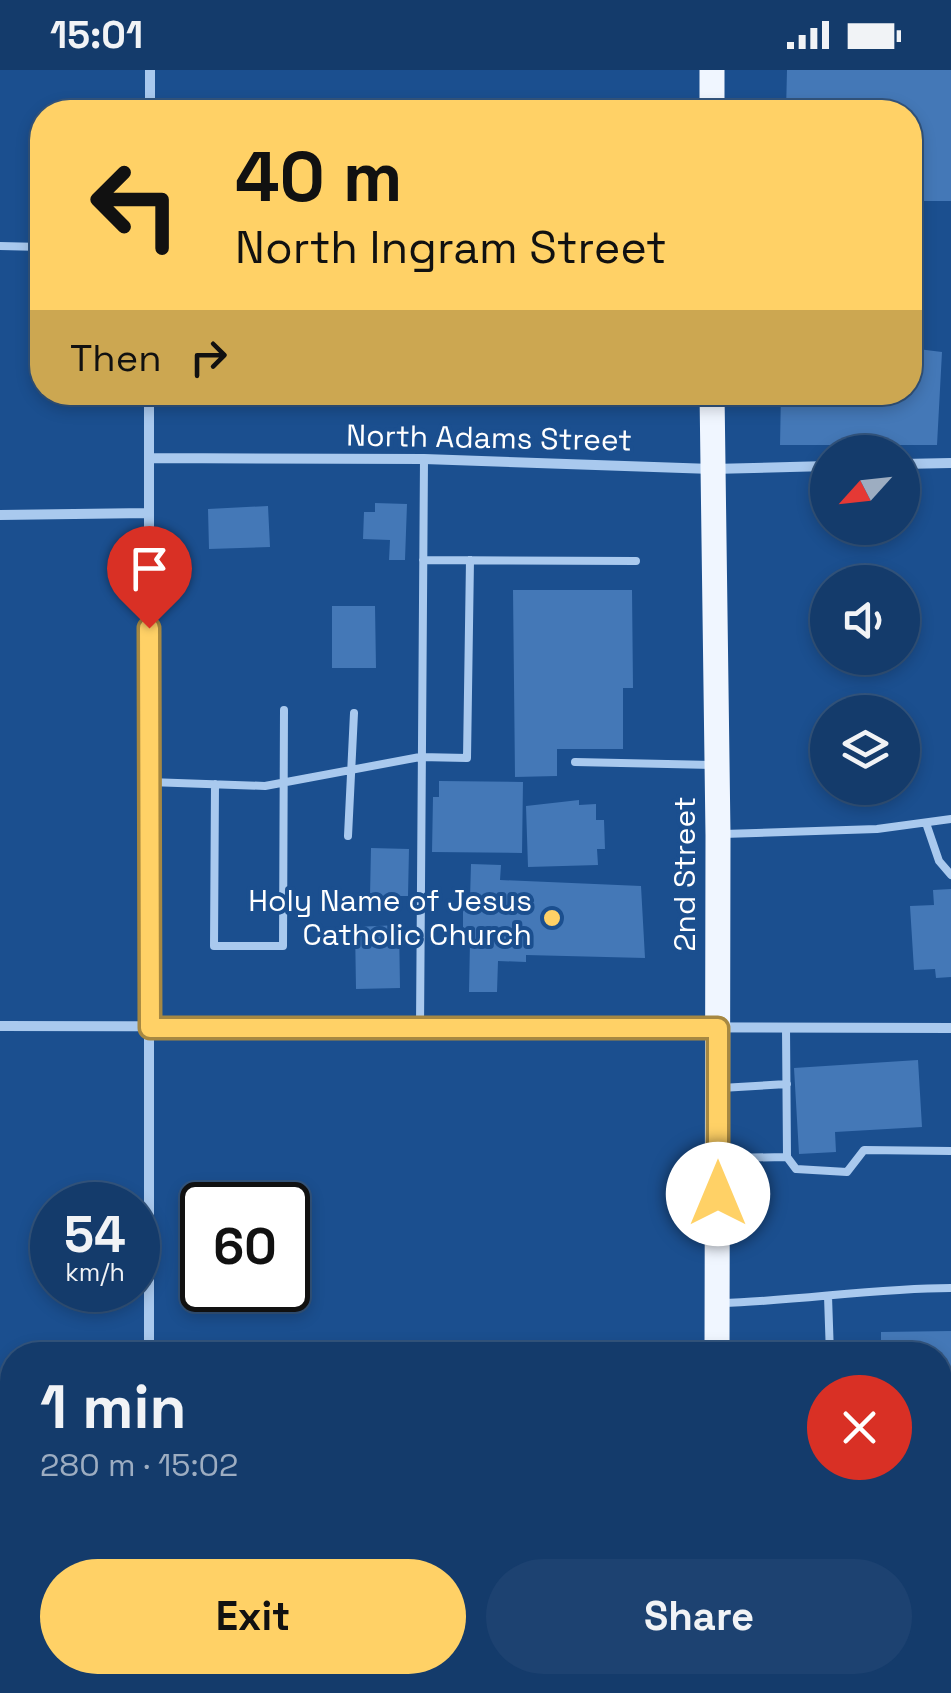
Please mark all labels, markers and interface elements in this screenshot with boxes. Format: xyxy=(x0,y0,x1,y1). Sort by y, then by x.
text: 15:01 xyxy=(50,11,143,59)
text: 40 m xyxy=(235,132,402,221)
icon: left xyxy=(70,140,200,270)
text: North Ingram Street xyxy=(235,219,667,276)
icon: right xyxy=(181,330,236,385)
text: Then xyxy=(70,334,161,382)
street label: North Adams Street xyxy=(346,416,632,459)
north arrow xyxy=(810,435,920,545)
map controls xyxy=(810,435,920,805)
pin xyxy=(107,526,192,629)
icon: arrive xyxy=(122,541,177,596)
button: sound xyxy=(810,565,920,675)
button: layers xyxy=(810,695,920,805)
street label: 2nd Street xyxy=(665,796,704,952)
place label: Holy Name of Jesus Catholic Church xyxy=(248,881,532,954)
marker: Holy Name of Jesus Catholic Church xyxy=(541,907,563,929)
position arrow xyxy=(666,1142,770,1246)
speed limit sign: 60 xyxy=(180,1182,310,1312)
text: 54 xyxy=(64,1203,126,1267)
text: km/h xyxy=(65,1256,125,1288)
text: 1 min xyxy=(40,1369,187,1446)
button: close xyxy=(807,1375,912,1480)
text: 280 m · 15:02 xyxy=(40,1445,238,1485)
button: Exit xyxy=(40,1559,466,1674)
button: Share xyxy=(486,1559,912,1674)

